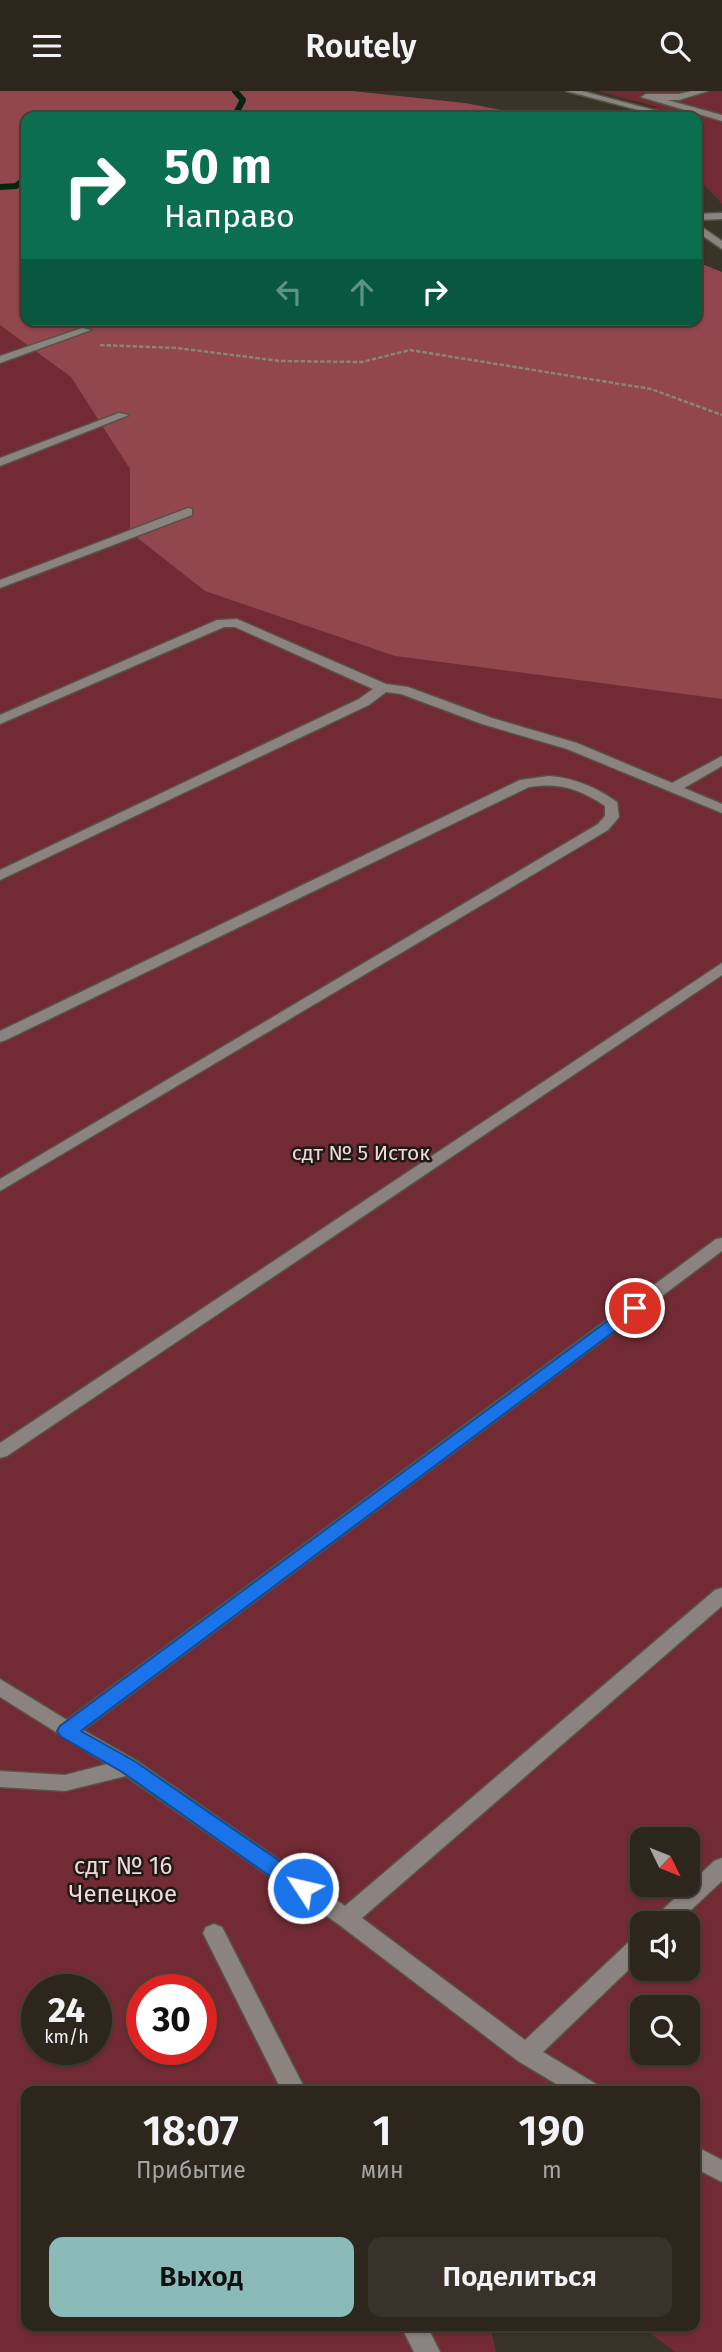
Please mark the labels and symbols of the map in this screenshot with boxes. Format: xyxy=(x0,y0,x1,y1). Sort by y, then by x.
park label: сдт № 5 Исток xyxy=(292,1140,430,1166)
pin xyxy=(605,1278,665,1338)
north arrow xyxy=(630,1827,700,1897)
position arrow xyxy=(266,1851,340,1925)
park label: сдт № 16 Чепецкое xyxy=(69,1852,177,1908)
speed limit sign: 30 xyxy=(126,1974,217,2065)

